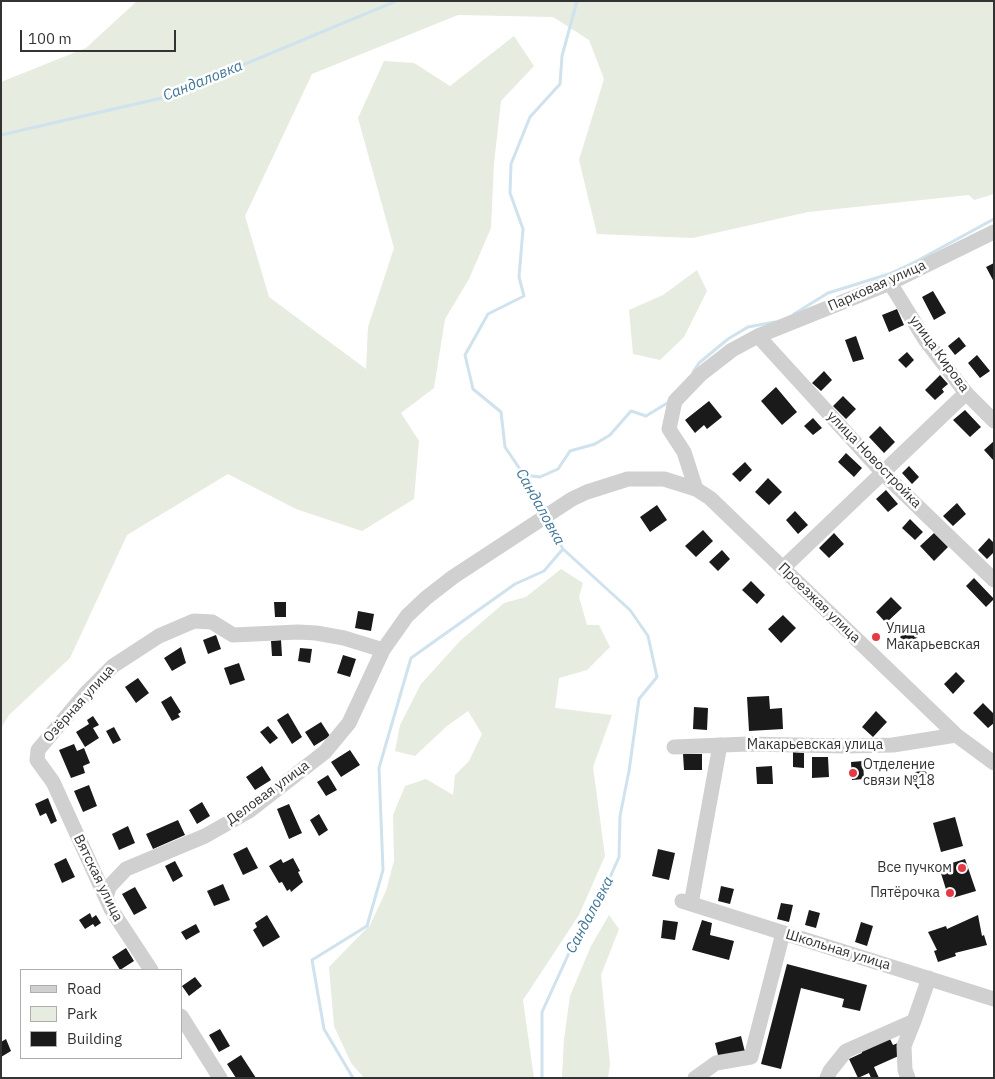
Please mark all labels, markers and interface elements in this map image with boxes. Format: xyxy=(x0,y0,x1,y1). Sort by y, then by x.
scale bar xyxy=(22,20,179,52)
text: 100 m xyxy=(28,29,72,48)
water label: Сандаловка xyxy=(161,57,245,105)
street label: Парковая улица xyxy=(825,257,929,315)
street label: улица Кирова xyxy=(906,312,972,396)
street label: улица Новостройка xyxy=(823,408,925,512)
water label: Сандаловка xyxy=(512,466,568,548)
street label: Проезжая улица xyxy=(774,559,864,647)
place label: Улица Макарьевская xyxy=(886,621,980,654)
marker: Улица Макарьевская xyxy=(870,631,882,643)
street label: Озёрная улица xyxy=(40,662,118,746)
street label: Макарьевская улица xyxy=(747,737,883,753)
street label: Деловая улица xyxy=(223,757,313,829)
place label: Отделение связи №18 xyxy=(863,757,935,790)
marker: Отделение связи №18 xyxy=(847,767,859,779)
street label: Вятская улица xyxy=(70,832,126,924)
place label: Все пучком xyxy=(877,860,952,876)
marker: Все пучком xyxy=(956,862,968,874)
water label: Сандаловка xyxy=(562,874,618,956)
place label: Пятёрочка xyxy=(870,885,940,901)
marker: Пятёрочка xyxy=(944,887,956,899)
street label: Школьная улица xyxy=(783,926,893,974)
legend xyxy=(20,969,182,1059)
text: Road xyxy=(67,979,102,998)
text: Park xyxy=(67,1004,97,1023)
text: Building xyxy=(67,1029,122,1048)

